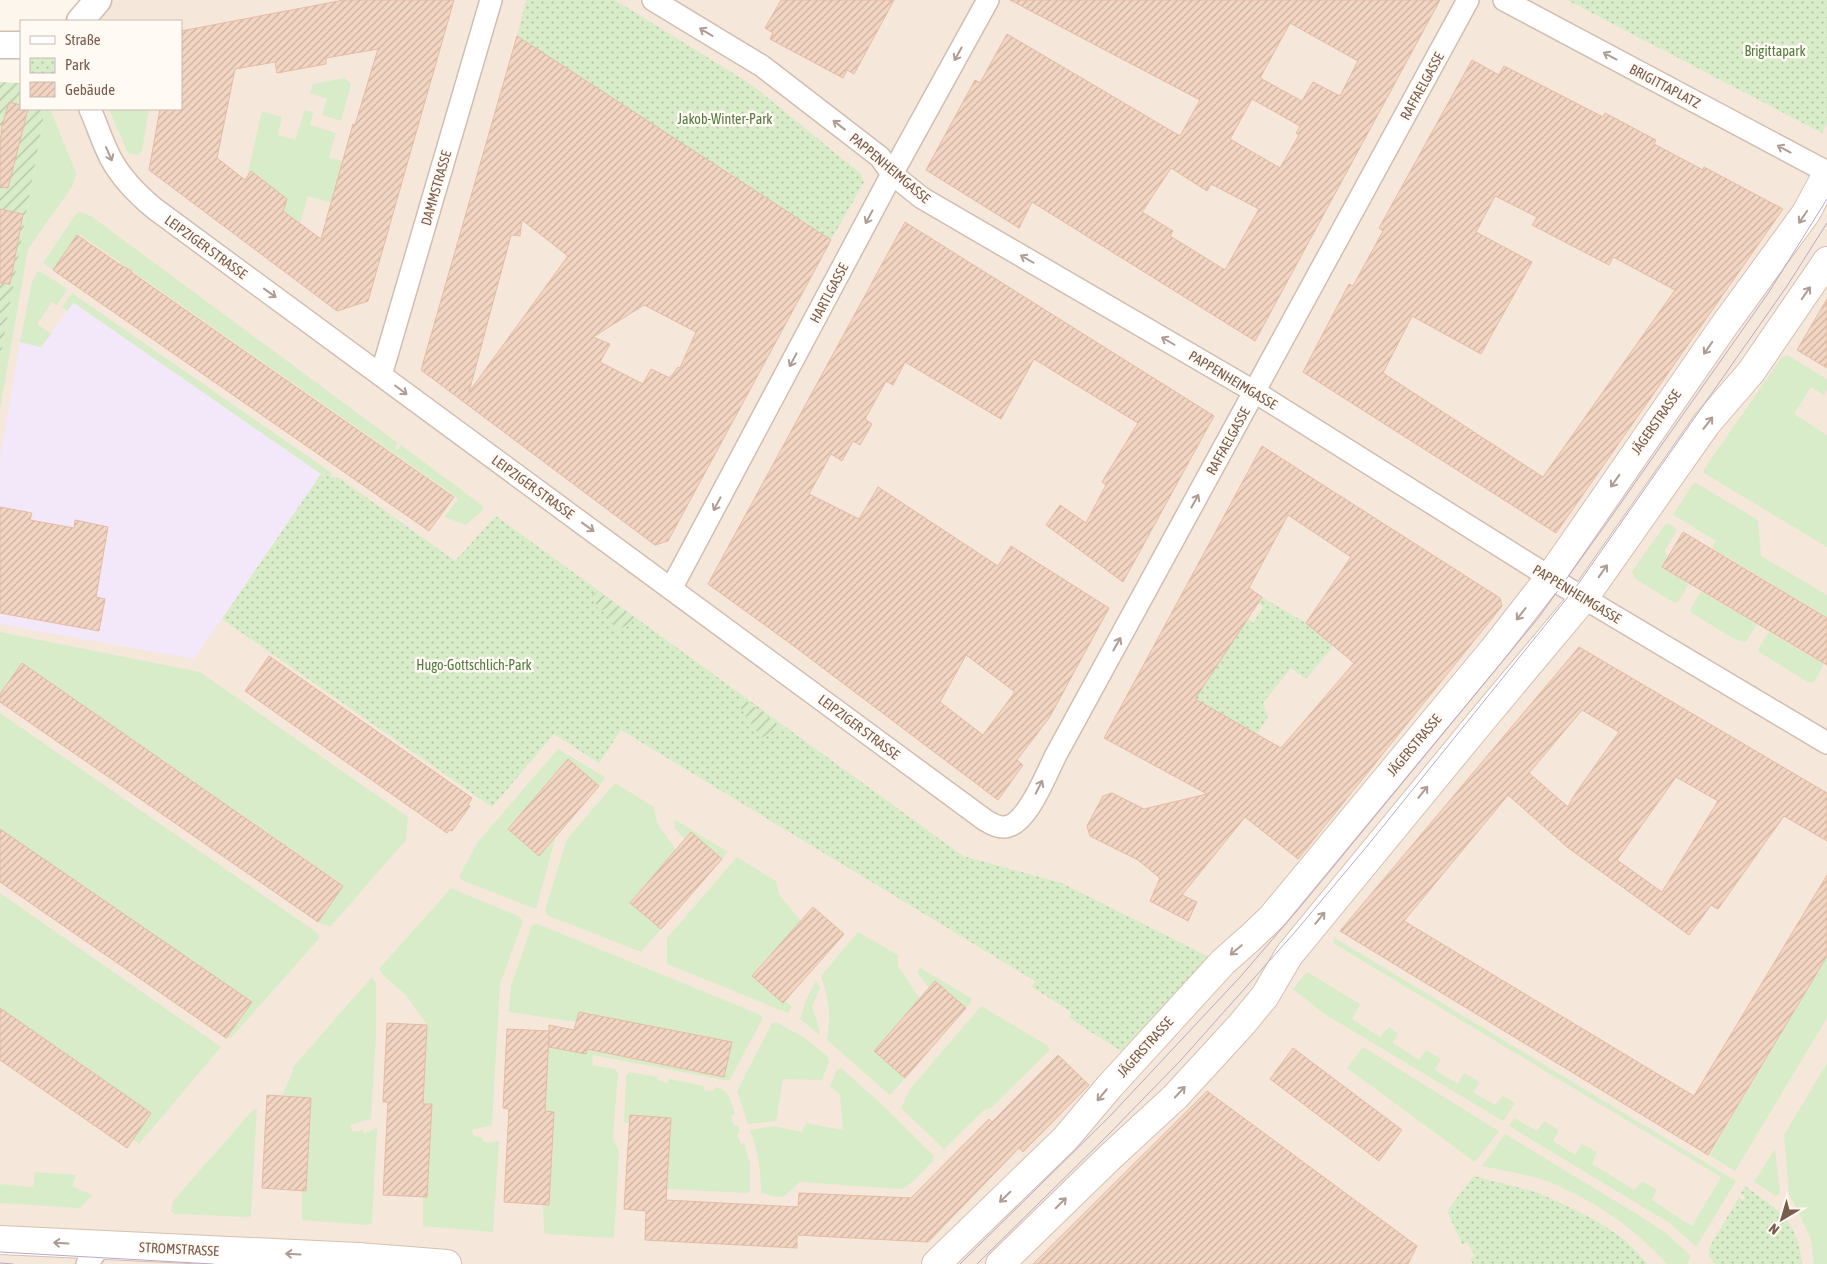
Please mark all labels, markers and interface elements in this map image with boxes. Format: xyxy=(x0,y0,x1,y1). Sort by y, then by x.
legend xyxy=(20,20,182,110)
one-way arrow xyxy=(700,27,714,37)
text: Straße xyxy=(65,31,101,48)
park label: Brigittapark xyxy=(1744,43,1806,59)
one-way arrow xyxy=(953,46,963,61)
street label: RAFFAELGASSE xyxy=(1397,49,1447,123)
one-way arrow xyxy=(1602,51,1617,61)
text: Park xyxy=(65,56,90,73)
street label: BRIGITTAPLATZ xyxy=(1627,61,1703,111)
text: Gebäude xyxy=(65,81,115,98)
park label: Jakob-Winter-Park xyxy=(677,111,773,127)
one-way arrow xyxy=(833,120,846,131)
street label: PAPPENHEIMGASSE xyxy=(846,130,934,206)
one-way arrow xyxy=(1777,144,1792,153)
one-way arrow xyxy=(105,146,114,161)
street label: DAMMSTRASSE xyxy=(418,149,454,227)
one-way arrow xyxy=(864,209,874,224)
one-way arrow xyxy=(1798,209,1808,223)
street label: LEIPZIGER STRASSE xyxy=(162,212,250,282)
one-way arrow xyxy=(1021,254,1035,264)
street label: HARTLGASSE xyxy=(807,260,851,326)
one-way arrow xyxy=(1801,287,1811,301)
one-way arrow xyxy=(263,288,276,299)
one-way arrow xyxy=(1161,336,1175,346)
one-way arrow xyxy=(1703,341,1713,355)
street label: PAPPENHEIMGASSE xyxy=(1186,347,1280,413)
one-way arrow xyxy=(788,352,797,367)
one-way arrow xyxy=(393,385,407,395)
street label: JÄGERSTRASSE xyxy=(1628,387,1684,457)
street label: RAFFAELGASSE xyxy=(1203,404,1253,478)
one-way arrow xyxy=(1703,417,1714,430)
street label: LEIPZIGER STRASSE xyxy=(489,452,577,522)
one-way arrow xyxy=(1610,474,1620,488)
one-way arrow xyxy=(1190,494,1200,509)
one-way arrow xyxy=(711,496,721,510)
one-way arrow xyxy=(581,522,595,532)
street label: PAPPENHEIMGASSE xyxy=(1530,561,1624,627)
one-way arrow xyxy=(1598,564,1608,578)
one-way arrow xyxy=(1516,607,1526,621)
one-way arrow xyxy=(1112,637,1122,651)
park label: Hugo-Gottschlich-Park xyxy=(416,657,532,673)
street label: LEIPZIGER STRASSE xyxy=(815,691,903,763)
street label: JÄGERSTRASSE xyxy=(1384,711,1444,779)
one-way arrow xyxy=(1035,780,1045,795)
one-way arrow xyxy=(1418,786,1429,799)
one-way arrow xyxy=(1315,911,1326,924)
one-way arrow xyxy=(1230,945,1243,956)
street label: JÄGERSTRASSE xyxy=(1114,1014,1176,1080)
one-way arrow xyxy=(1174,1086,1186,1099)
one-way arrow xyxy=(1097,1088,1108,1101)
one-way arrow xyxy=(998,1191,1011,1203)
north arrow xyxy=(1757,1194,1807,1244)
one-way arrow xyxy=(1055,1197,1067,1210)
text: N xyxy=(1766,1220,1782,1238)
one-way arrow xyxy=(53,1239,69,1248)
street label: STROMSTRASSE xyxy=(139,1239,219,1259)
one-way arrow xyxy=(286,1250,302,1259)

